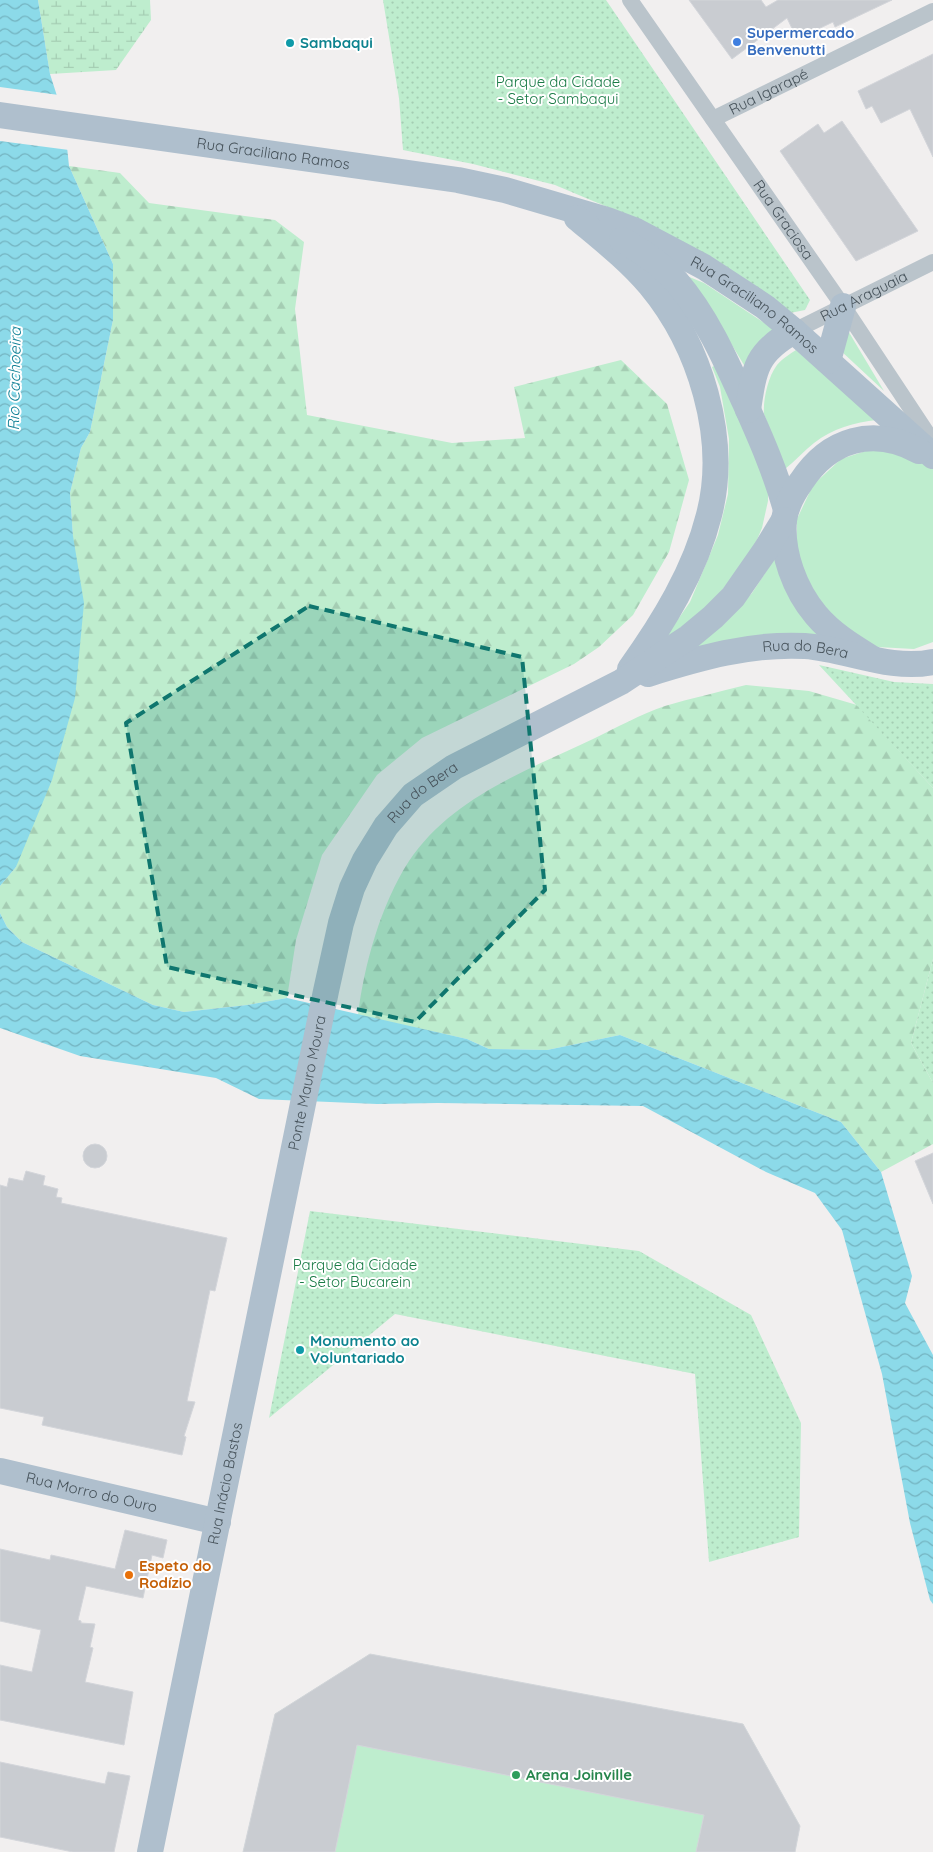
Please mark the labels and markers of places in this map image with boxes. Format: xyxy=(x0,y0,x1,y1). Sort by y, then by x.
place label: Supermercado Benvenutti xyxy=(747,23,854,59)
place label: Sambaqui xyxy=(300,33,373,52)
marker: Supermercado Benvenutti xyxy=(731,36,743,48)
marker: Sambaqui xyxy=(284,37,296,49)
place label: Monumento ao Voluntariado xyxy=(310,1331,419,1367)
marker: Monumento ao Voluntariado xyxy=(294,1344,306,1356)
place label: Espeto do Rodízio xyxy=(139,1556,211,1592)
marker: Espeto do Rodízio xyxy=(123,1569,135,1581)
place label: Arena Joinville xyxy=(526,1765,632,1784)
marker: Arena Joinville xyxy=(510,1769,522,1781)

